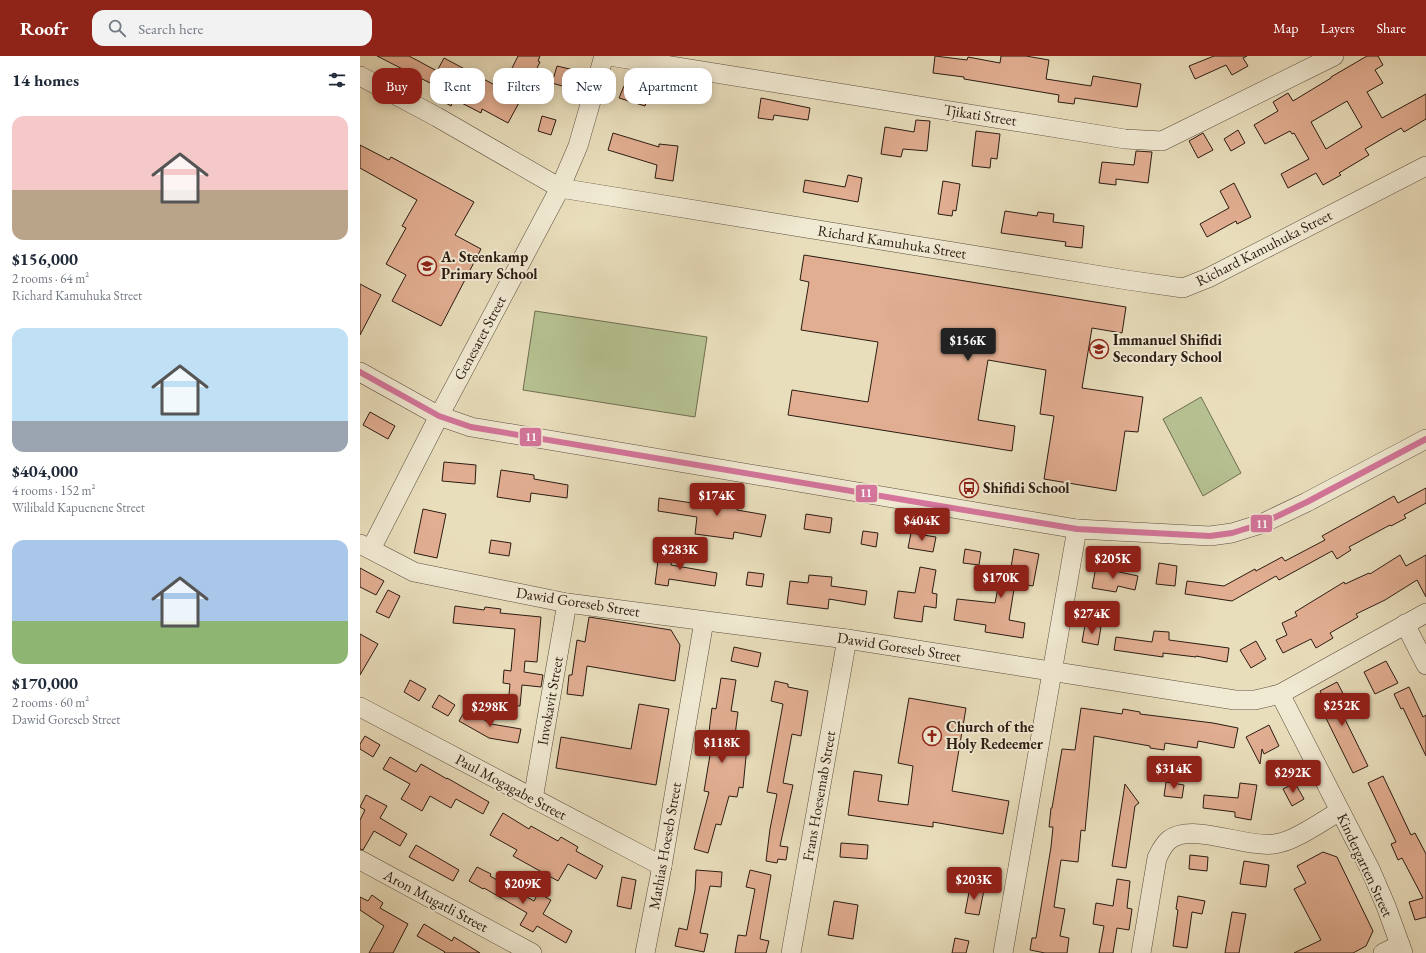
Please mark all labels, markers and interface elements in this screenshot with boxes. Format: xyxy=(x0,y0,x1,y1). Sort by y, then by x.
search box xyxy=(92,10,372,46)
text: Roofr xyxy=(20,16,68,41)
icon: search xyxy=(106,17,128,39)
text: Search here xyxy=(138,19,203,38)
text: Map xyxy=(1273,19,1298,37)
text: Layers xyxy=(1320,19,1355,37)
text: Share xyxy=(1377,19,1406,37)
chip: Buy xyxy=(372,68,422,104)
chip: Rent xyxy=(430,68,485,104)
chip: Filters xyxy=(493,68,554,104)
chip: New xyxy=(562,68,616,104)
chip: Apartment xyxy=(624,68,712,104)
text: 14 homes xyxy=(12,69,79,91)
icon: filters xyxy=(326,69,348,91)
street label: Tjikati Street xyxy=(942,99,1018,130)
icon: home xyxy=(144,142,216,214)
street label: Richard Kamuhuka Street xyxy=(1193,205,1335,290)
street label: Richard Kamuhuka Street xyxy=(816,220,968,263)
place label: A. Steenkamp Primary School xyxy=(440,247,538,283)
text: $156,000 xyxy=(12,248,78,270)
school or university icon: A. Steenkamp Primary School xyxy=(416,255,438,277)
text: 2 rooms · 64 m² xyxy=(12,270,89,287)
text: Richard Kamuhuka Street xyxy=(12,287,142,304)
street label: Genesaret Street xyxy=(449,292,510,383)
pin: $156K xyxy=(940,328,996,362)
place label: Immanuel Shifidi Secondary School xyxy=(1113,330,1223,366)
text: $156K xyxy=(950,332,986,349)
school or university icon: Immanuel Shifidi Secondary School xyxy=(1088,338,1110,360)
icon: home xyxy=(144,354,216,426)
line badge: 11 xyxy=(519,427,542,447)
text: 11 xyxy=(525,430,537,444)
text: $404,000 xyxy=(12,460,78,482)
bus stop icon: Shifidi School xyxy=(958,477,980,499)
place label: Shifidi School xyxy=(983,478,1070,497)
text: 4 rooms · 152 m² xyxy=(12,482,96,499)
pin: $174K xyxy=(689,483,745,517)
line badge: 11 xyxy=(855,484,878,503)
text: 11 xyxy=(860,486,872,500)
text: $174K xyxy=(699,487,735,504)
text: Wilibald Kapuenene Street xyxy=(12,499,145,516)
pin: $404K xyxy=(894,508,950,542)
text: $404K xyxy=(904,512,940,529)
line badge: 11 xyxy=(1250,514,1273,533)
text: 11 xyxy=(1256,517,1268,531)
pin: $283K xyxy=(652,537,708,571)
text: $283K xyxy=(662,541,698,558)
pin: $205K xyxy=(1085,546,1141,580)
text: $205K xyxy=(1095,550,1131,567)
pin: $170K xyxy=(973,565,1029,599)
icon: home xyxy=(144,566,216,638)
text: $170K xyxy=(983,569,1019,586)
street label: Dawid Goreseb Street xyxy=(515,582,642,621)
pin: $274K xyxy=(1064,601,1120,635)
text: $274K xyxy=(1074,605,1110,622)
street label: Dawid Goreseb Street xyxy=(836,627,963,666)
street label: Invokavit Street xyxy=(532,655,567,747)
text: $170,000 xyxy=(12,672,78,694)
pin: $252K xyxy=(1314,693,1370,727)
text: 2 rooms · 60 m² xyxy=(12,694,89,711)
pin: $298K xyxy=(462,694,518,728)
text: $252K xyxy=(1324,697,1360,714)
text: $298K xyxy=(472,698,508,715)
text: Dawid Goreseb Street xyxy=(12,711,120,728)
place label: Church of the Holy Redeemer xyxy=(946,717,1044,753)
church icon: Church of the Holy Redeemer xyxy=(921,725,943,747)
street label: Frans Hoesemab Street xyxy=(798,729,839,863)
pin: $118K xyxy=(694,730,750,764)
text: $118K xyxy=(704,734,740,751)
street label: Paul Mogagabe Street xyxy=(452,749,570,824)
pin: $314K xyxy=(1146,756,1202,790)
text: $314K xyxy=(1156,760,1192,777)
pin: $292K xyxy=(1265,760,1321,794)
text: $292K xyxy=(1275,764,1311,781)
street label: Mathias Hoeseb Street xyxy=(644,780,685,911)
street label: Kindergarten Street xyxy=(1333,810,1398,920)
street label: Aron Mugatli Street xyxy=(380,865,492,936)
pin: $203K xyxy=(946,867,1002,901)
pin: $209K xyxy=(495,871,551,905)
text: $203K xyxy=(956,871,992,888)
text: $209K xyxy=(505,875,541,892)

